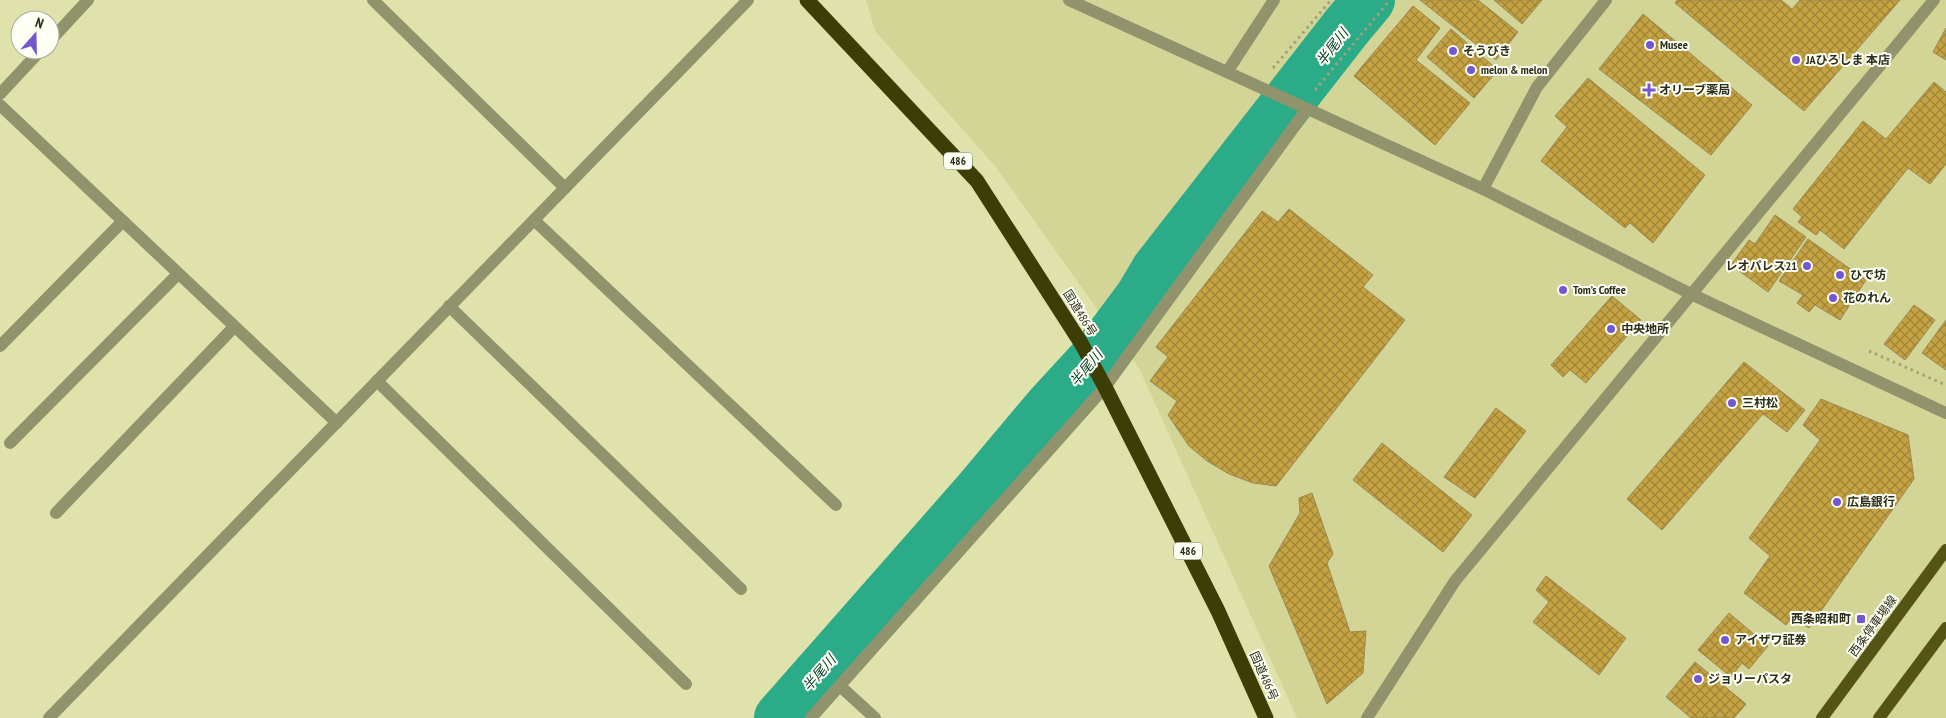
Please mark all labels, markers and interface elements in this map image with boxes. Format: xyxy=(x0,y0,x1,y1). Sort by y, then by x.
north arrow xyxy=(10,10,60,60)
text: N xyxy=(33,13,46,33)
water label: 半尾川 xyxy=(1312,23,1353,69)
place label: Musee xyxy=(1660,37,1688,52)
marker: Musee xyxy=(1644,39,1656,51)
place label: そうびき xyxy=(1463,43,1511,58)
marker: そうびき xyxy=(1447,45,1459,57)
place label: JAひろしま 本店 xyxy=(1805,52,1890,67)
marker: JAひろしま 本店 xyxy=(1790,54,1802,66)
place label: melon & melon xyxy=(1481,62,1547,77)
marker: melon & melon xyxy=(1465,64,1477,76)
place label: オリーブ薬局 xyxy=(1659,82,1730,97)
marker: オリーブ薬局 xyxy=(1643,84,1655,96)
road number: 486 xyxy=(944,153,972,170)
place label: レオパレス21 xyxy=(1726,258,1797,273)
marker: レオパレス21 xyxy=(1801,260,1813,272)
place label: ひで坊 xyxy=(1850,267,1886,282)
marker: ひで坊 xyxy=(1834,269,1846,281)
place label: Tom’s Coffee xyxy=(1573,282,1626,297)
marker: Tom’s Coffee xyxy=(1557,284,1569,296)
street label: 国道486号 xyxy=(1060,287,1101,339)
place label: 花のれん xyxy=(1843,290,1891,305)
marker: 花のれん xyxy=(1827,292,1839,304)
place label: 中央地所 xyxy=(1621,321,1669,336)
marker: 中央地所 xyxy=(1605,323,1617,335)
water label: 半尾川 xyxy=(1066,345,1108,390)
place label: 三村松 xyxy=(1742,395,1778,410)
marker: 三村松 xyxy=(1726,397,1738,409)
place label: 広島銀行 xyxy=(1847,494,1895,509)
marker: 広島銀行 xyxy=(1831,496,1843,508)
road number: 486 xyxy=(1174,542,1202,560)
street label: 西条停車場線 xyxy=(1845,592,1900,659)
place label: 西条昭和町 xyxy=(1791,611,1851,626)
marker: 西条昭和町 xyxy=(1855,613,1867,625)
place label: アイザワ証券 xyxy=(1735,632,1806,647)
marker: アイザワ証券 xyxy=(1719,634,1731,646)
street label: 国道486号 xyxy=(1247,649,1282,703)
water label: 半尾川 xyxy=(798,650,841,695)
place label: ジョリーパスタ xyxy=(1708,671,1792,686)
marker: ジョリーパスタ xyxy=(1692,673,1704,685)

